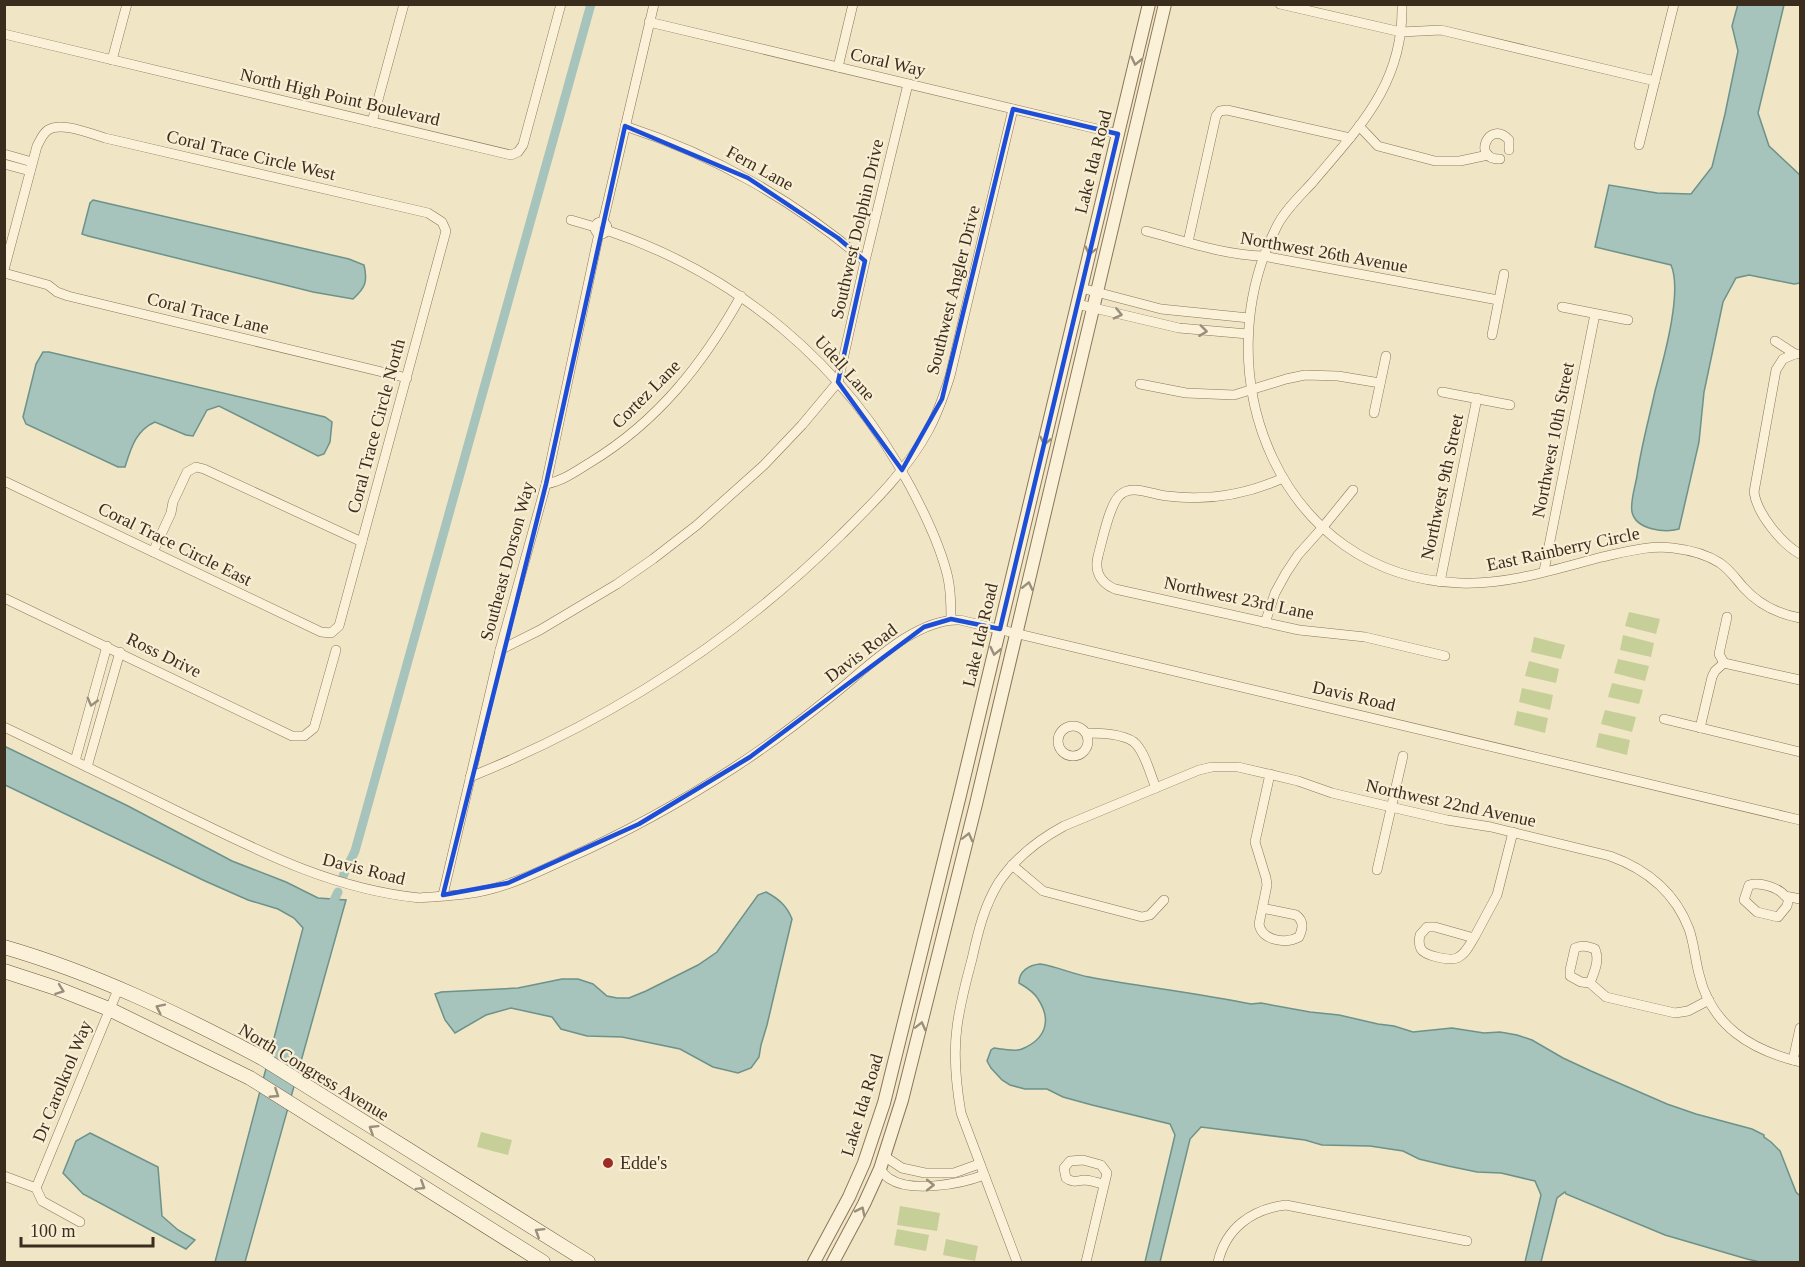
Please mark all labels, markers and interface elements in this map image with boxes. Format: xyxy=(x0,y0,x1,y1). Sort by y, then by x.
street label: Coral Way xyxy=(848,44,928,80)
one-way arrow xyxy=(1130,56,1143,66)
street label: North High Point Boulevard xyxy=(238,64,442,130)
street label: Lake Ida Road xyxy=(1070,108,1116,216)
street label: Coral Trace Circle West xyxy=(165,126,337,184)
street label: Southwest Dolphin Drive xyxy=(827,137,887,321)
street label: Fern Lane xyxy=(723,141,797,195)
street label: Southwest Angler Drive xyxy=(922,203,984,377)
street label: Northwest 26th Avenue xyxy=(1239,227,1409,277)
one-way arrow xyxy=(1085,246,1098,256)
street label: Coral Trace Lane xyxy=(145,288,271,338)
one-way arrow xyxy=(1113,307,1123,320)
one-way arrow xyxy=(1198,324,1207,336)
street label: Udell Lane xyxy=(811,331,879,405)
street label: Coral Trace Circle North xyxy=(343,337,409,515)
street label: Cortez Lane xyxy=(608,356,684,432)
street label: Northwest 10th Street xyxy=(1528,361,1578,519)
street label: Northwest 9th Street xyxy=(1417,412,1467,562)
one-way arrow xyxy=(1039,435,1052,445)
street label: Southeast Dorson Way xyxy=(476,479,538,643)
street label: Coral Trace Circle East xyxy=(95,498,255,590)
street label: East Rainberry Circle xyxy=(1485,523,1641,575)
street label: Northwest 23rd Lane xyxy=(1162,572,1316,624)
street label: Lake Ida Road xyxy=(958,581,1002,689)
one-way arrow xyxy=(1020,581,1033,591)
street label: Davis Road xyxy=(821,620,901,686)
street label: Ross Drive xyxy=(123,628,205,682)
one-way arrow xyxy=(989,646,1002,656)
street label: Davis Road xyxy=(1311,677,1397,715)
one-way arrow xyxy=(87,697,99,707)
street label: Northwest 22nd Avenue xyxy=(1364,775,1538,831)
one-way arrow xyxy=(960,832,973,842)
street label: Davis Road xyxy=(321,849,407,889)
one-way arrow xyxy=(54,982,65,995)
one-way arrow xyxy=(156,1003,167,1015)
street label: Dr Carolkrol Way xyxy=(29,1017,95,1145)
street label: North Congress Avenue xyxy=(235,1019,393,1125)
one-way arrow xyxy=(913,1021,926,1031)
street label: Lake Ida Road xyxy=(837,1051,887,1159)
one-way arrow xyxy=(269,1087,279,1099)
one-way arrow xyxy=(369,1124,379,1136)
place label: Edde's xyxy=(620,1153,667,1173)
marker: Edde's xyxy=(601,1156,615,1170)
one-way arrow xyxy=(415,1178,425,1190)
one-way arrow xyxy=(925,1179,934,1191)
one-way arrow xyxy=(854,1206,865,1217)
scale bar xyxy=(21,1210,153,1248)
text: 100 m xyxy=(30,1221,76,1241)
one-way arrow xyxy=(535,1227,545,1239)

